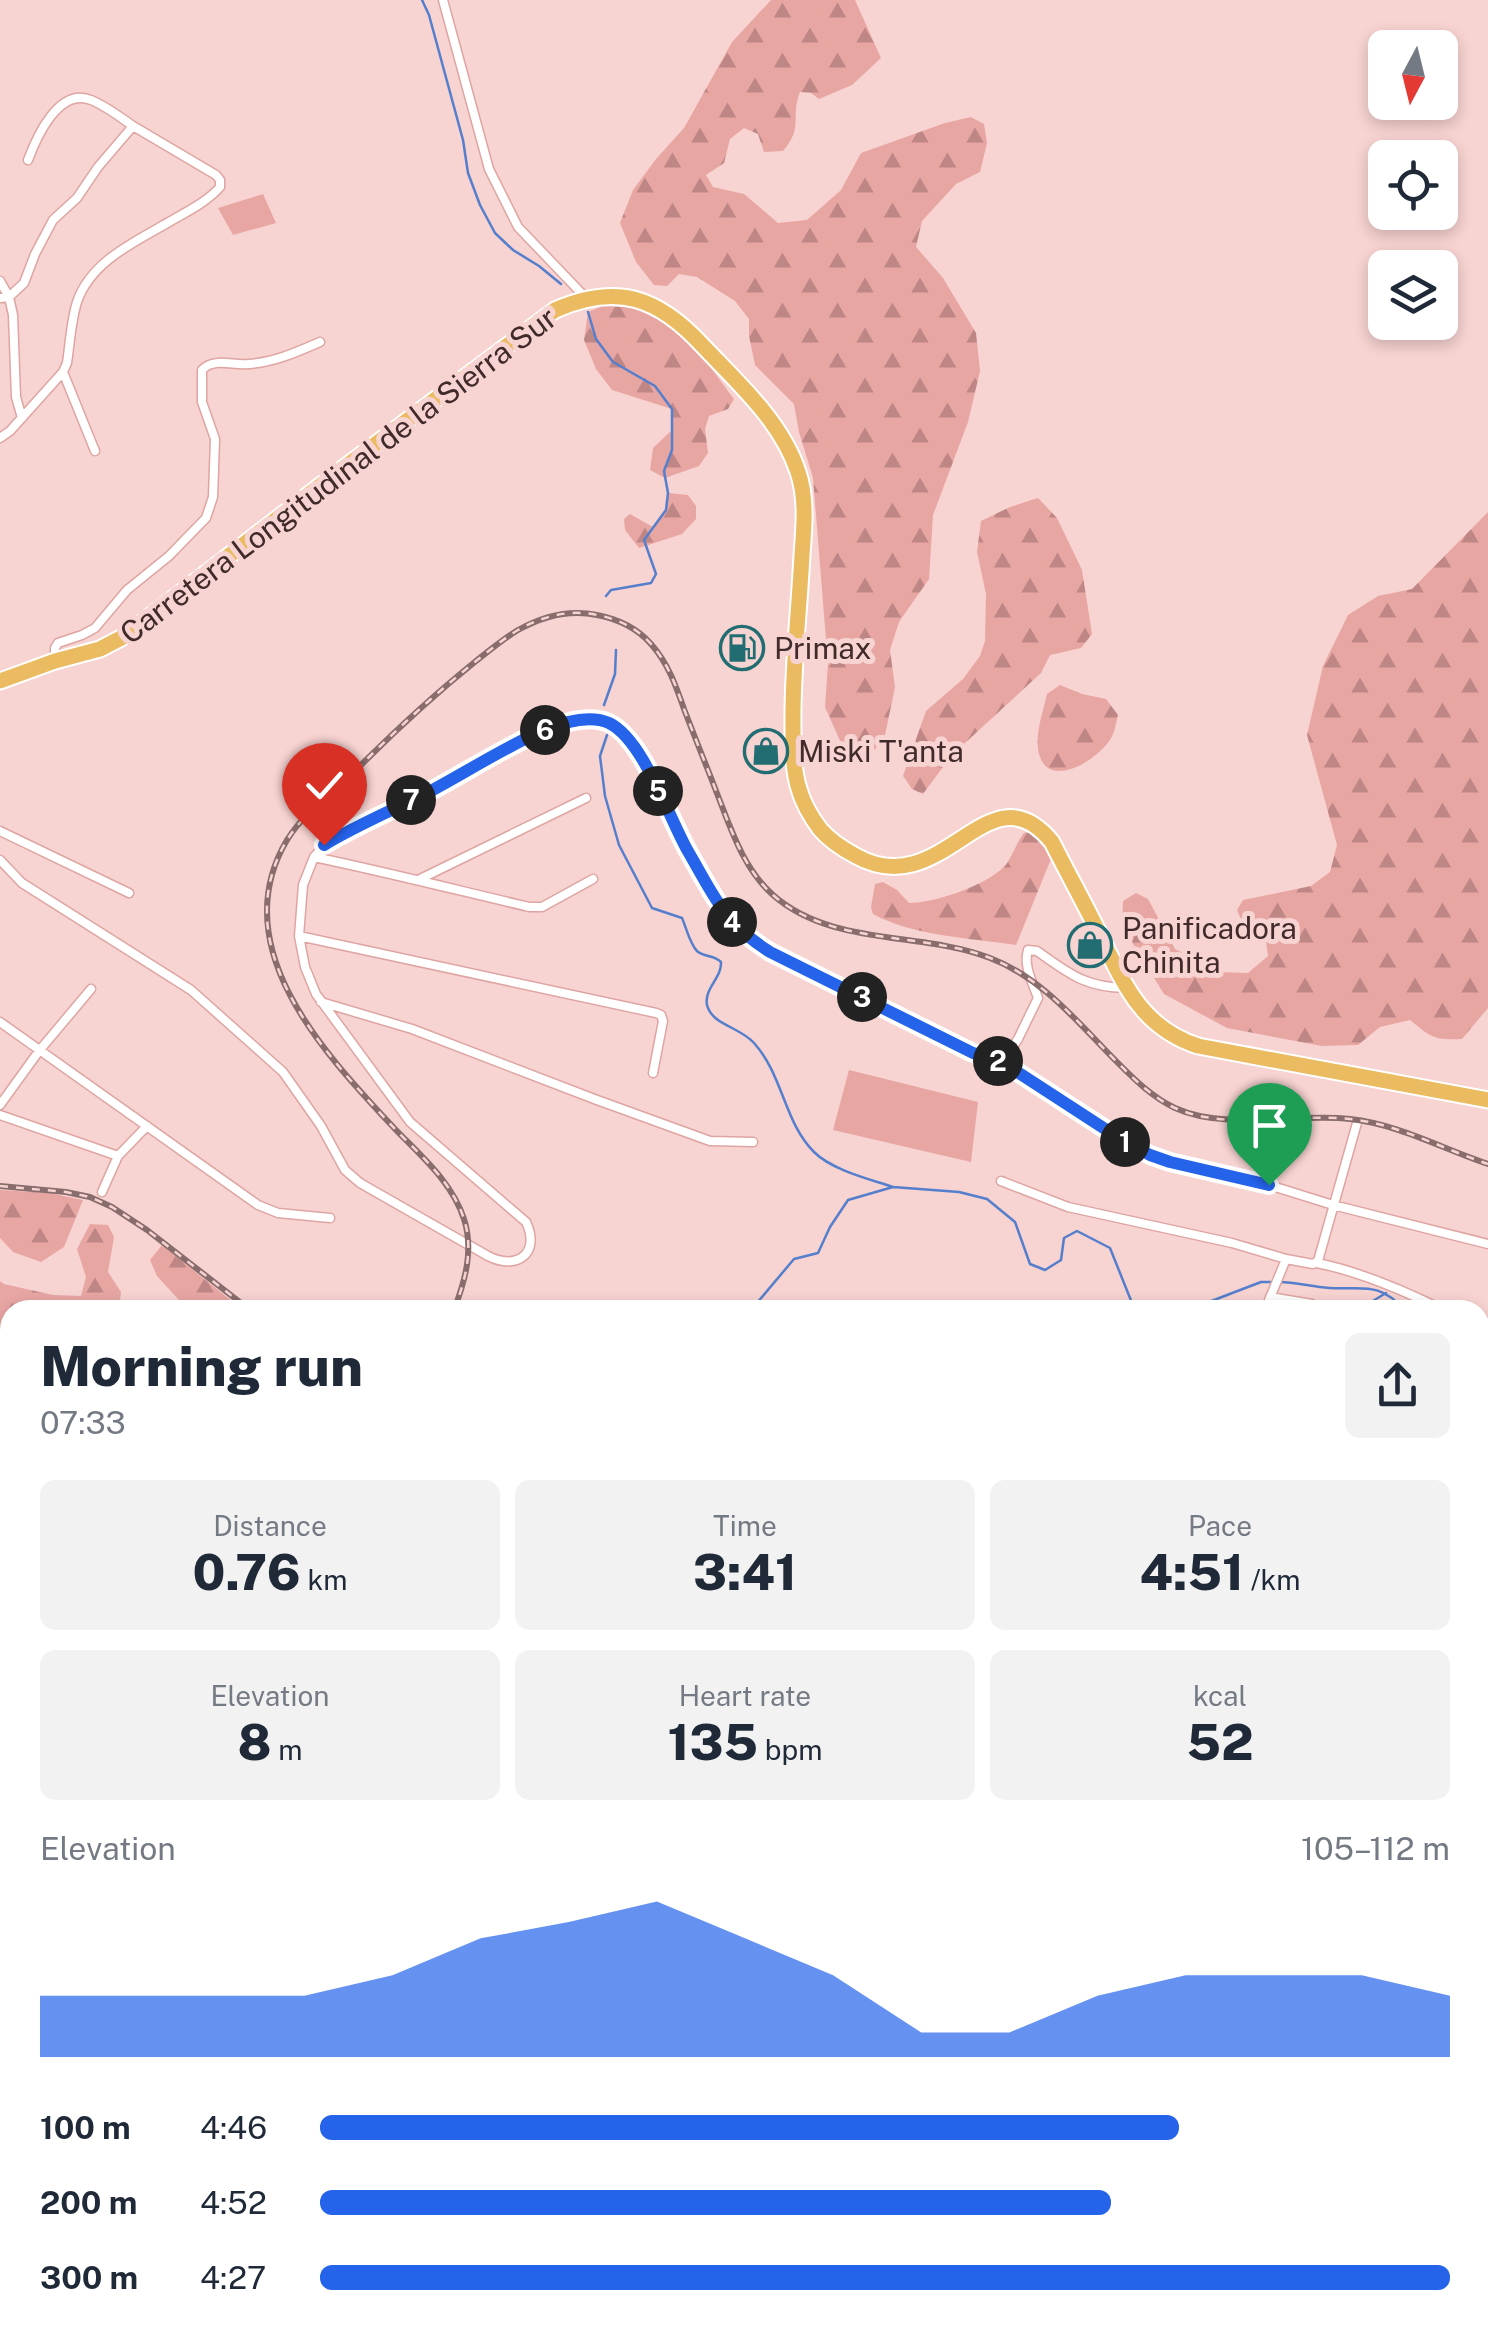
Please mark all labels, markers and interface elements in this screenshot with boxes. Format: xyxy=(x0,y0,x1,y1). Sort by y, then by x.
north arrow xyxy=(1368,30,1458,120)
map controls xyxy=(1368,30,1458,340)
button: locate xyxy=(1368,140,1458,230)
button: layers xyxy=(1368,250,1458,340)
street label: Carretera Longitudinal de la Sierra Sur xyxy=(113,299,563,651)
fuel station icon: Primax xyxy=(719,625,765,671)
place label: Primax xyxy=(774,630,872,666)
pin: 6 xyxy=(520,705,570,755)
text: 6 xyxy=(536,713,554,746)
shop icon: Miski T'anta xyxy=(743,728,789,774)
place label: Miski T'anta xyxy=(798,733,964,769)
pin xyxy=(282,743,367,846)
icon: check xyxy=(297,758,352,813)
pin: 5 xyxy=(633,766,683,816)
text: 5 xyxy=(649,774,667,807)
pin: 7 xyxy=(386,775,436,825)
text: 7 xyxy=(402,783,420,816)
pin: 4 xyxy=(707,897,757,947)
text: 4 xyxy=(723,905,741,938)
place label: Panificadora Chinita xyxy=(1122,910,1297,980)
shop icon: Panificadora Chinita xyxy=(1067,922,1113,968)
pin: 3 xyxy=(837,972,887,1022)
text: 3 xyxy=(853,980,871,1013)
pin: 2 xyxy=(973,1036,1023,1086)
text: 2 xyxy=(989,1044,1007,1077)
pin xyxy=(1227,1083,1312,1186)
icon: arrive xyxy=(1242,1098,1297,1153)
pin: 1 xyxy=(1100,1117,1150,1167)
text: 1 xyxy=(1119,1125,1131,1158)
button: share xyxy=(1345,1333,1450,1438)
text: Morning run xyxy=(40,1334,363,1398)
text: 07:33 xyxy=(40,1404,126,1441)
text: Distance xyxy=(213,1509,327,1542)
text: Time xyxy=(713,1509,777,1542)
text: Pace xyxy=(1188,1509,1252,1542)
text: 0.76 xyxy=(193,1542,301,1601)
text: 3:41 xyxy=(693,1542,797,1601)
text: 4:51 xyxy=(1140,1542,1244,1601)
text: km xyxy=(301,1563,347,1596)
text: /km xyxy=(1244,1563,1300,1596)
text: Elevation xyxy=(211,1679,329,1712)
text: Heart rate xyxy=(679,1679,811,1712)
text: kcal xyxy=(1193,1679,1247,1712)
text: 8 xyxy=(237,1712,272,1771)
text: 135 xyxy=(668,1712,758,1771)
text: 52 xyxy=(1186,1712,1254,1771)
text: m xyxy=(272,1733,303,1766)
text: bpm xyxy=(758,1733,822,1766)
text: Elevation xyxy=(40,1830,176,1867)
text: 105–112 m xyxy=(1301,1830,1450,1867)
text: 100 m xyxy=(40,2109,131,2146)
text: 4:46 xyxy=(200,2109,267,2146)
text: 200 m xyxy=(40,2184,137,2221)
text: 4:52 xyxy=(200,2184,267,2221)
text: 300 m xyxy=(40,2259,138,2296)
text: 4:27 xyxy=(200,2259,266,2296)

